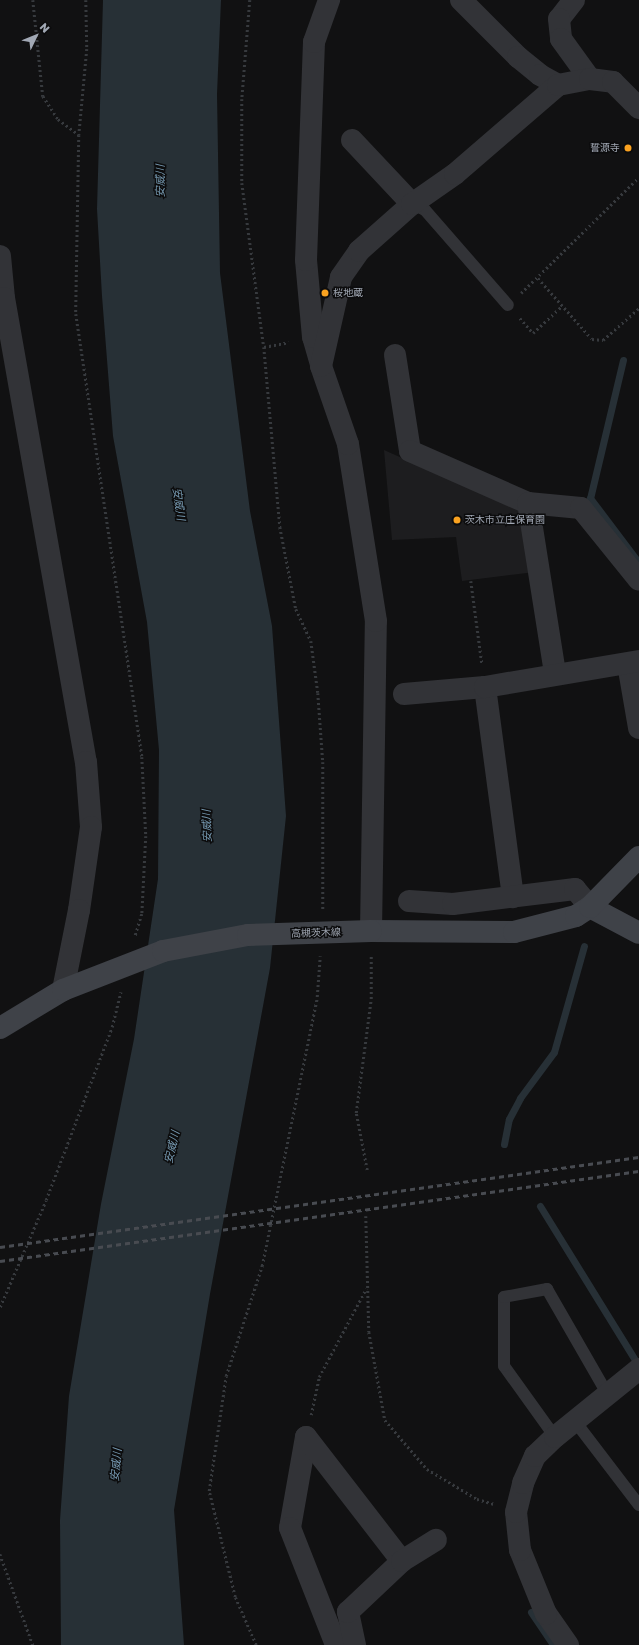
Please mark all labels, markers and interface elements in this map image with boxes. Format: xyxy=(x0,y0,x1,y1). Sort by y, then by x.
north arrow xyxy=(16,16,56,56)
text: N xyxy=(38,20,53,35)
place label: 誓源寺 xyxy=(590,142,620,154)
marker: 誓源寺 xyxy=(623,143,633,153)
water label: 安威川 xyxy=(153,165,167,197)
place label: 桜地蔵 xyxy=(333,287,363,299)
marker: 桜地蔵 xyxy=(320,288,330,298)
water label: 安威川 xyxy=(170,487,188,521)
place label: 茨木市立庄保育園 xyxy=(465,514,545,526)
marker: 茨木市立庄保育園 xyxy=(452,515,462,525)
water label: 安威川 xyxy=(200,809,214,843)
street label: 高槻茨木線 xyxy=(291,926,341,940)
water label: 安威川 xyxy=(162,1129,182,1165)
water label: 安威川 xyxy=(108,1448,124,1482)

